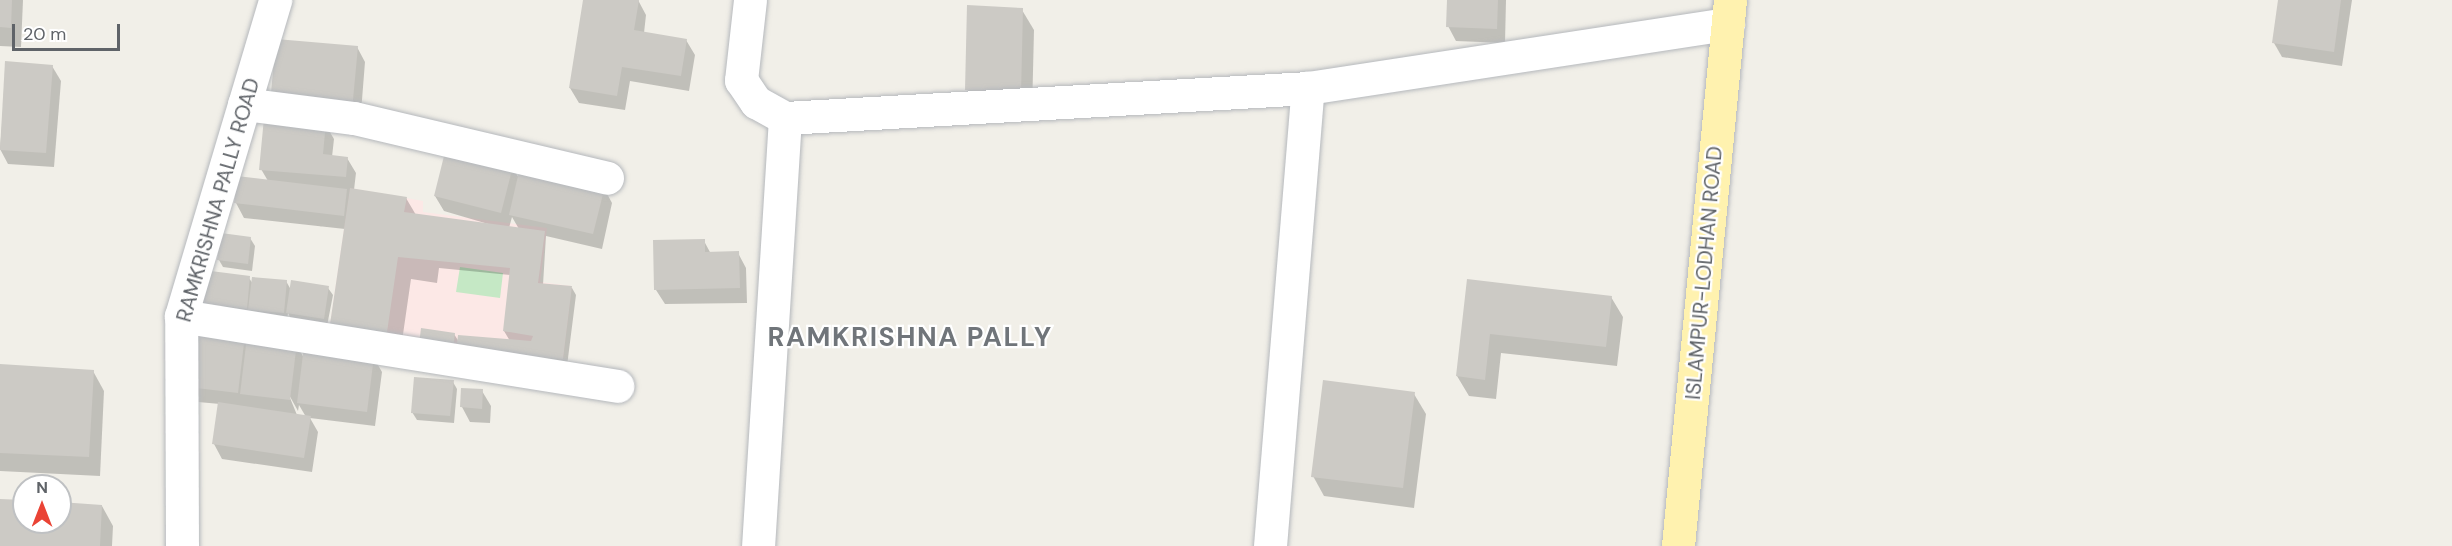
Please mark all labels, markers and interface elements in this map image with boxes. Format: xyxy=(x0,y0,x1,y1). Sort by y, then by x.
scale bar xyxy=(15,12,123,50)
text: 20 m xyxy=(23,22,66,46)
street label: RAMKRISHNA PALLY ROAD xyxy=(171,75,265,325)
street label: ISLAMPUR-LODHAN ROAD xyxy=(1680,145,1728,401)
district label: RAMKRISHNA PALLY xyxy=(767,321,1053,353)
north arrow xyxy=(12,474,72,534)
text: N xyxy=(36,477,48,498)

